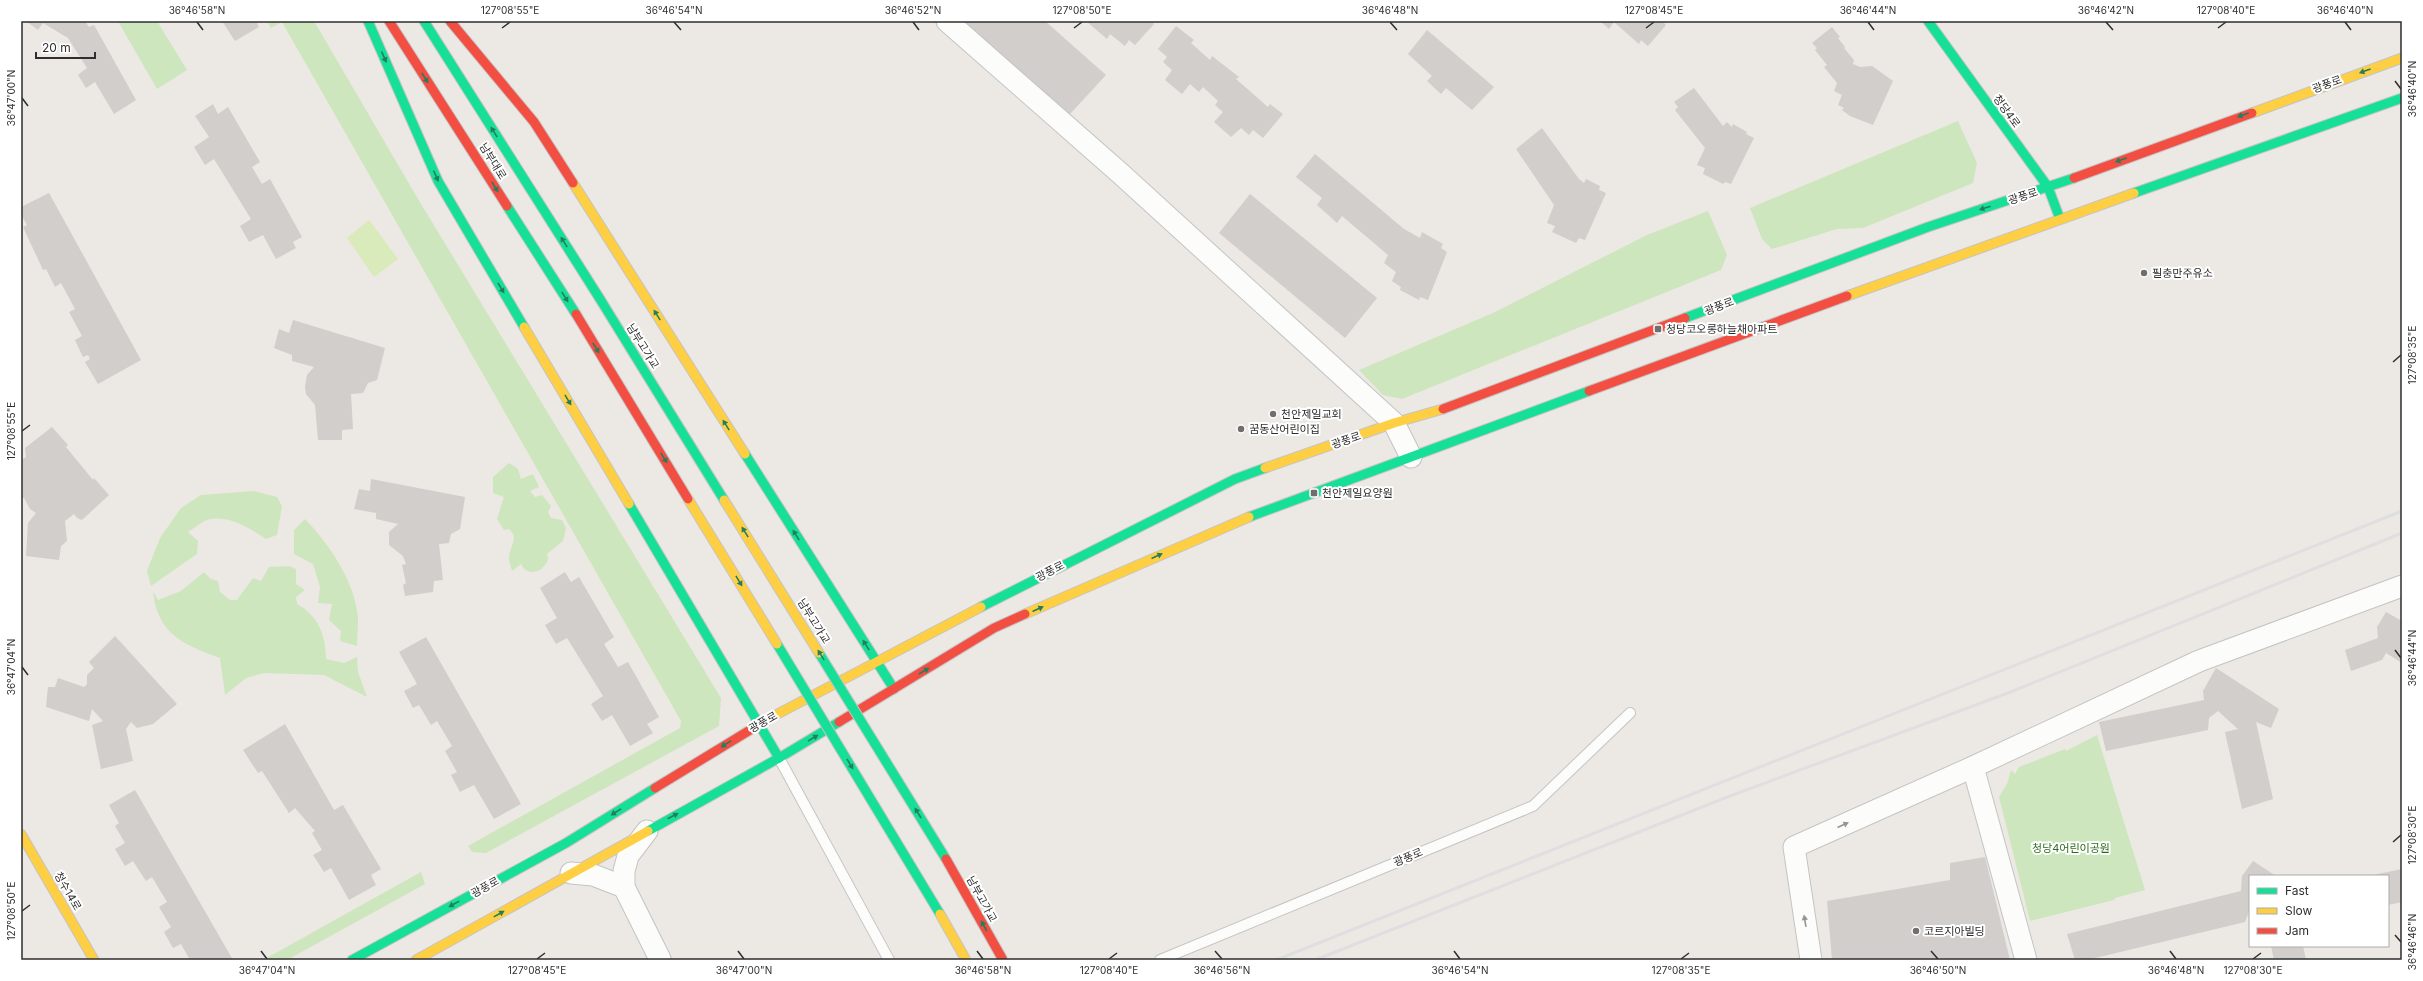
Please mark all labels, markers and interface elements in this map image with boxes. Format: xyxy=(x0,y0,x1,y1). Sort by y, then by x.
text: 36°46'58"N xyxy=(169,4,225,16)
text: 127°08'55"E xyxy=(481,4,539,16)
text: 36°46'54"N xyxy=(646,4,702,16)
text: 36°46'52"N xyxy=(885,4,941,16)
text: 127°08'50"E xyxy=(1053,4,1111,16)
text: 36°46'48"N xyxy=(1362,4,1418,16)
text: 127°08'45"E xyxy=(1625,4,1683,16)
text: 36°46'44"N xyxy=(1840,4,1896,16)
text: 36°46'42"N xyxy=(2078,4,2134,16)
text: 127°08'40"E xyxy=(2197,4,2255,16)
text: 36°46'40"N xyxy=(2317,4,2373,16)
scale bar xyxy=(36,34,95,60)
text: 20 m xyxy=(42,40,71,55)
one-way arrow xyxy=(381,51,387,63)
text: 36°46'40"N xyxy=(2406,61,2418,117)
one-way arrow xyxy=(2359,68,2371,74)
text: 36°47'00"N xyxy=(5,70,17,126)
one-way arrow xyxy=(421,72,429,83)
street label: 광풍로 xyxy=(2310,72,2344,96)
street label: 청당4로 xyxy=(1990,92,2024,130)
one-way arrow xyxy=(2237,112,2249,118)
one-way arrow xyxy=(491,126,498,138)
street label: 남부대로 xyxy=(476,140,510,182)
one-way arrow xyxy=(2115,158,2127,164)
one-way arrow xyxy=(433,170,439,181)
one-way arrow xyxy=(491,182,499,192)
street label: 광풍로 xyxy=(2006,185,2040,207)
one-way arrow xyxy=(1979,205,1991,211)
one-way arrow xyxy=(560,237,568,247)
place label: 필충만주유소 xyxy=(2152,266,2213,280)
marker: 필충만주유소 xyxy=(2139,268,2149,278)
one-way arrow xyxy=(498,282,505,294)
one-way arrow xyxy=(561,291,568,303)
street label: 광풍로 xyxy=(1702,294,1736,318)
one-way arrow xyxy=(653,310,661,320)
street label: 남부고가교 xyxy=(624,321,662,371)
place label: 청당코오롱하늘채아파트 xyxy=(1666,322,1777,336)
marker: 청당코오롱하늘채아파트 xyxy=(1653,324,1663,334)
text: 127°08'35"E xyxy=(2406,326,2418,384)
one-way arrow xyxy=(592,343,600,353)
one-way arrow xyxy=(564,394,571,406)
text: 127°08'55"E xyxy=(5,402,17,460)
place label: 천안제일교회 xyxy=(1281,407,1342,421)
marker: 천안제일교회 xyxy=(1268,409,1278,419)
one-way arrow xyxy=(723,419,730,431)
place label: 꿈동산어린이집 xyxy=(1249,422,1320,436)
marker: 꿈동산어린이집 xyxy=(1236,424,1246,434)
street label: 광풍로 xyxy=(1329,428,1363,452)
one-way arrow xyxy=(660,453,668,463)
place label: 천안제일요양원 xyxy=(1322,486,1393,500)
marker: 천안제일요양원 xyxy=(1309,488,1319,498)
one-way arrow xyxy=(742,526,749,538)
one-way arrow xyxy=(792,530,800,540)
one-way arrow xyxy=(1151,553,1162,559)
street label: 광풍로 xyxy=(1033,558,1067,584)
one-way arrow xyxy=(736,575,743,587)
street label: 남부고가교 xyxy=(795,596,833,646)
one-way arrow xyxy=(1032,606,1044,612)
text: 36°46'44"N xyxy=(2406,630,2418,686)
text: 36°47'04"N xyxy=(5,639,17,695)
one-way arrow xyxy=(862,639,869,651)
one-way arrow xyxy=(817,650,825,660)
one-way arrow xyxy=(919,667,929,675)
street label: 광풍로 xyxy=(746,708,780,736)
one-way arrow xyxy=(807,735,819,742)
one-way arrow xyxy=(721,740,732,747)
one-way arrow xyxy=(847,758,854,770)
text: 127°08'30"E xyxy=(2406,805,2418,865)
one-way arrow xyxy=(915,807,922,819)
one-way arrow xyxy=(611,808,621,816)
one-way arrow xyxy=(667,813,679,819)
one-way arrow xyxy=(1838,821,1850,827)
park label: 청당4어린이공원 xyxy=(2032,841,2110,855)
street label: 광풍로 xyxy=(1391,845,1425,869)
street label: 청수14로 xyxy=(51,869,85,913)
street label: 남부고가교 xyxy=(964,873,1000,925)
street label: 광풍로 xyxy=(468,874,502,900)
legend xyxy=(2249,875,2389,947)
text: 127°08'50"E xyxy=(5,882,17,940)
text: Fast xyxy=(2285,883,2309,898)
one-way arrow xyxy=(448,901,460,907)
text: Slow xyxy=(2285,903,2313,918)
one-way arrow xyxy=(493,910,505,917)
text: 36°46'46"N xyxy=(2406,914,2418,970)
one-way arrow xyxy=(1802,915,1808,928)
one-way arrow xyxy=(980,920,987,932)
text: Jam xyxy=(2285,923,2309,938)
place label: 코르지아빌딩 xyxy=(1924,924,1985,938)
marker: 코르지아빌딩 xyxy=(1911,926,1921,936)
text: 36°47'04"N xyxy=(239,964,295,976)
text: 127°08'45"E xyxy=(508,964,566,976)
text: 36°47'00"N xyxy=(716,964,772,976)
text: 36°46'58"N xyxy=(955,964,1011,976)
text: 127°08'40"E xyxy=(1080,964,1138,976)
text: 36°46'56"N xyxy=(1194,964,1250,976)
text: 36°46'54"N xyxy=(1432,964,1488,976)
text: 127°08'35"E xyxy=(1652,964,1710,976)
text: 36°46'50"N xyxy=(1910,964,1966,976)
text: 36°46'48"N xyxy=(2148,964,2204,976)
text: 127°08'30"E xyxy=(2223,964,2283,976)

